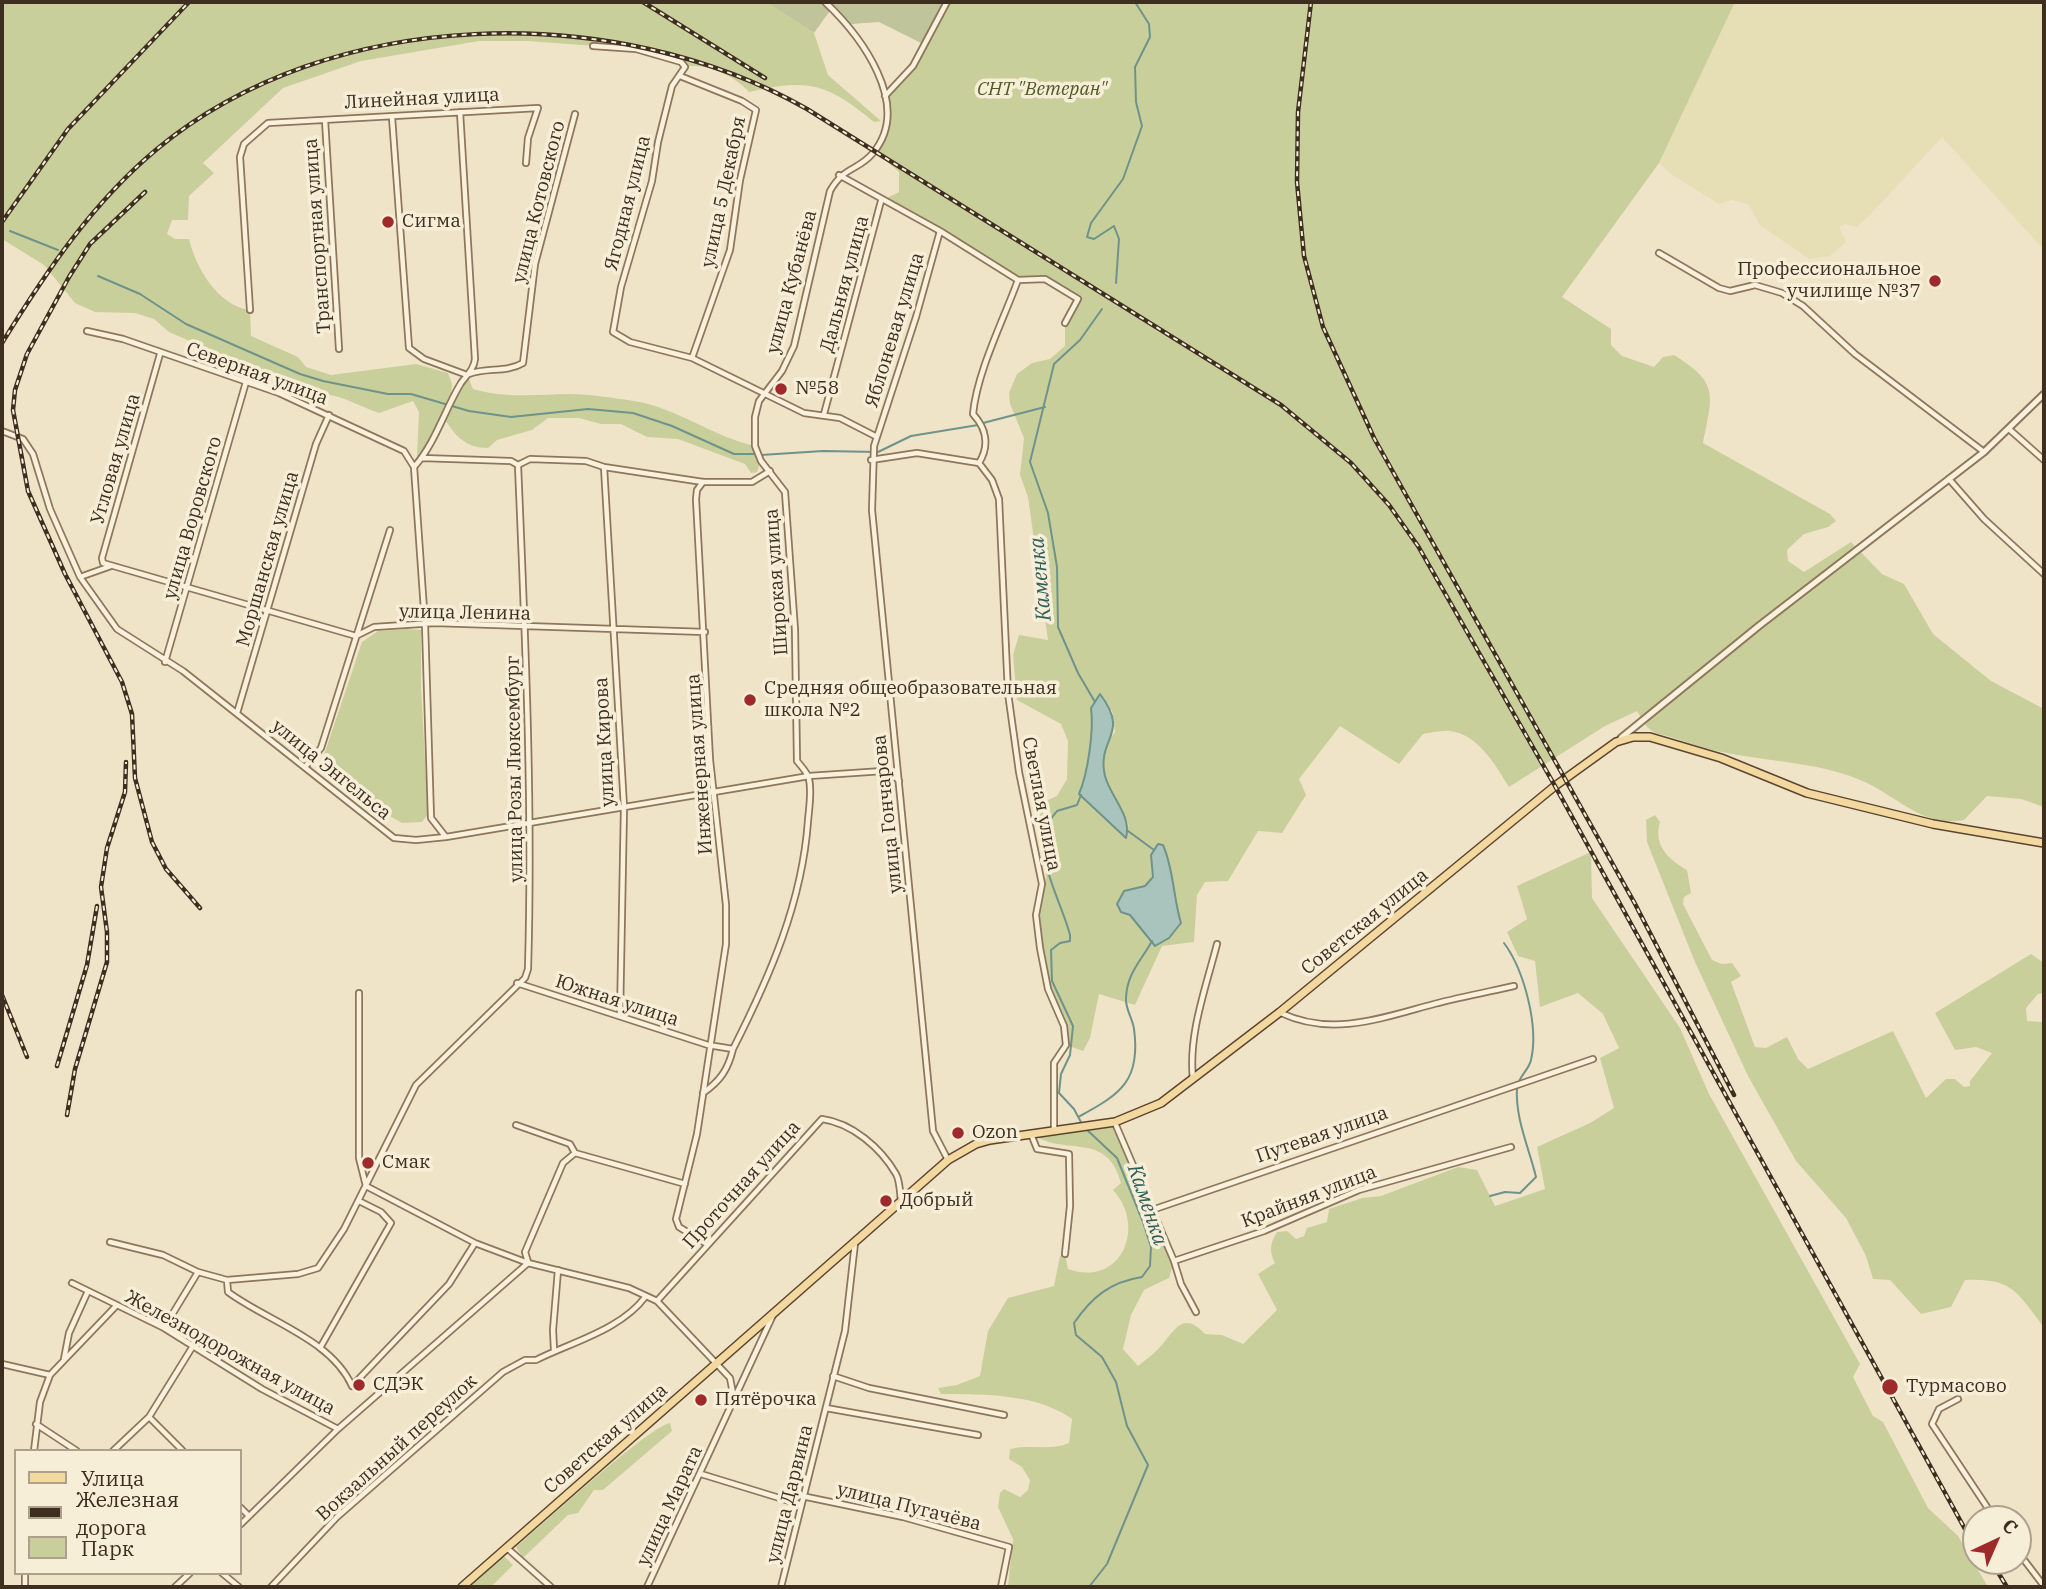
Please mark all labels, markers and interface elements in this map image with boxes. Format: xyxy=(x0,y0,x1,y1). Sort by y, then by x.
park label: СНТ "Ветеран" xyxy=(977,79,1107,101)
street label: Линейная улица xyxy=(344,84,500,114)
street label: улица 5 Декабря xyxy=(697,114,751,270)
street label: улица Котовского xyxy=(508,118,570,286)
street label: Ягодная улица xyxy=(600,133,656,273)
street label: Транспортная улица xyxy=(300,137,336,335)
street label: улица Кубанёва xyxy=(762,208,822,356)
place label: Сигма xyxy=(402,211,461,233)
street label: Дальняя улица xyxy=(816,213,874,355)
marker: Сигма xyxy=(380,214,396,230)
street label: Яблоневая улица xyxy=(861,250,929,410)
place label: Профессиональное училище №37 xyxy=(1737,259,1921,303)
marker: Профессиональное училище №37 xyxy=(1927,273,1943,289)
street label: Северная улица xyxy=(183,338,331,410)
place label: №58 xyxy=(795,378,839,400)
marker: №58 xyxy=(773,381,789,397)
street label: Угловая улица xyxy=(86,391,146,527)
street label: улица Воровского xyxy=(159,434,227,602)
street label: Моршанская улица xyxy=(232,469,304,649)
street label: Широкая улица xyxy=(760,508,794,656)
water label: Каменка xyxy=(1025,536,1057,622)
street label: улица Ленина xyxy=(399,600,531,626)
street label: улица Розы Люксембург xyxy=(502,655,528,883)
street label: Инженерная улица xyxy=(682,673,718,855)
street label: улица Кирова xyxy=(590,677,620,807)
place label: Средняя общеобразовательная школа №2 xyxy=(764,678,1057,722)
marker: Средняя общеобразовательная школа №2 xyxy=(742,692,758,708)
street label: улица Энгельса xyxy=(267,715,395,825)
street label: улица Гончарова xyxy=(868,733,908,895)
street label: Светлая улица xyxy=(1017,735,1065,873)
street label: Советская улица xyxy=(1297,864,1433,980)
street label: Южная улица xyxy=(552,970,682,1032)
street label: Путевая улица xyxy=(1253,1102,1391,1168)
street label: Проточная улица xyxy=(679,1116,805,1254)
place label: Ozon xyxy=(972,1122,1018,1144)
marker: Ozon xyxy=(950,1125,966,1141)
place label: Смак xyxy=(382,1152,430,1174)
marker: Смак xyxy=(360,1155,376,1171)
water label: Каменка xyxy=(1121,1161,1173,1249)
street label: Крайняя улица xyxy=(1238,1161,1380,1233)
place label: Добрый xyxy=(900,1190,973,1212)
marker: Добрый xyxy=(878,1193,894,1209)
street label: Железнодорожная улица xyxy=(121,1286,339,1420)
street label: Вокзальный переулок xyxy=(312,1370,482,1526)
place label: СДЭК xyxy=(373,1374,424,1396)
place label: Турмасово xyxy=(1906,1376,2007,1398)
marker: СДЭК xyxy=(351,1377,367,1393)
marker: Турмасово xyxy=(1880,1377,1900,1397)
street label: Советская улица xyxy=(539,1379,673,1499)
place label: Пятёрочка xyxy=(715,1389,817,1411)
marker: Пятёрочка xyxy=(693,1392,709,1408)
street label: улица Дарвина xyxy=(762,1422,818,1566)
street label: улица Марата xyxy=(632,1442,708,1570)
legend xyxy=(14,1449,242,1575)
text: Улица xyxy=(81,1464,145,1492)
street label: улица Пугачёва xyxy=(835,1478,983,1536)
text: Железная дорога xyxy=(76,1485,179,1541)
north arrow xyxy=(1962,1505,2032,1575)
text: С xyxy=(1997,1513,2023,1539)
text: Парк xyxy=(81,1534,134,1562)

